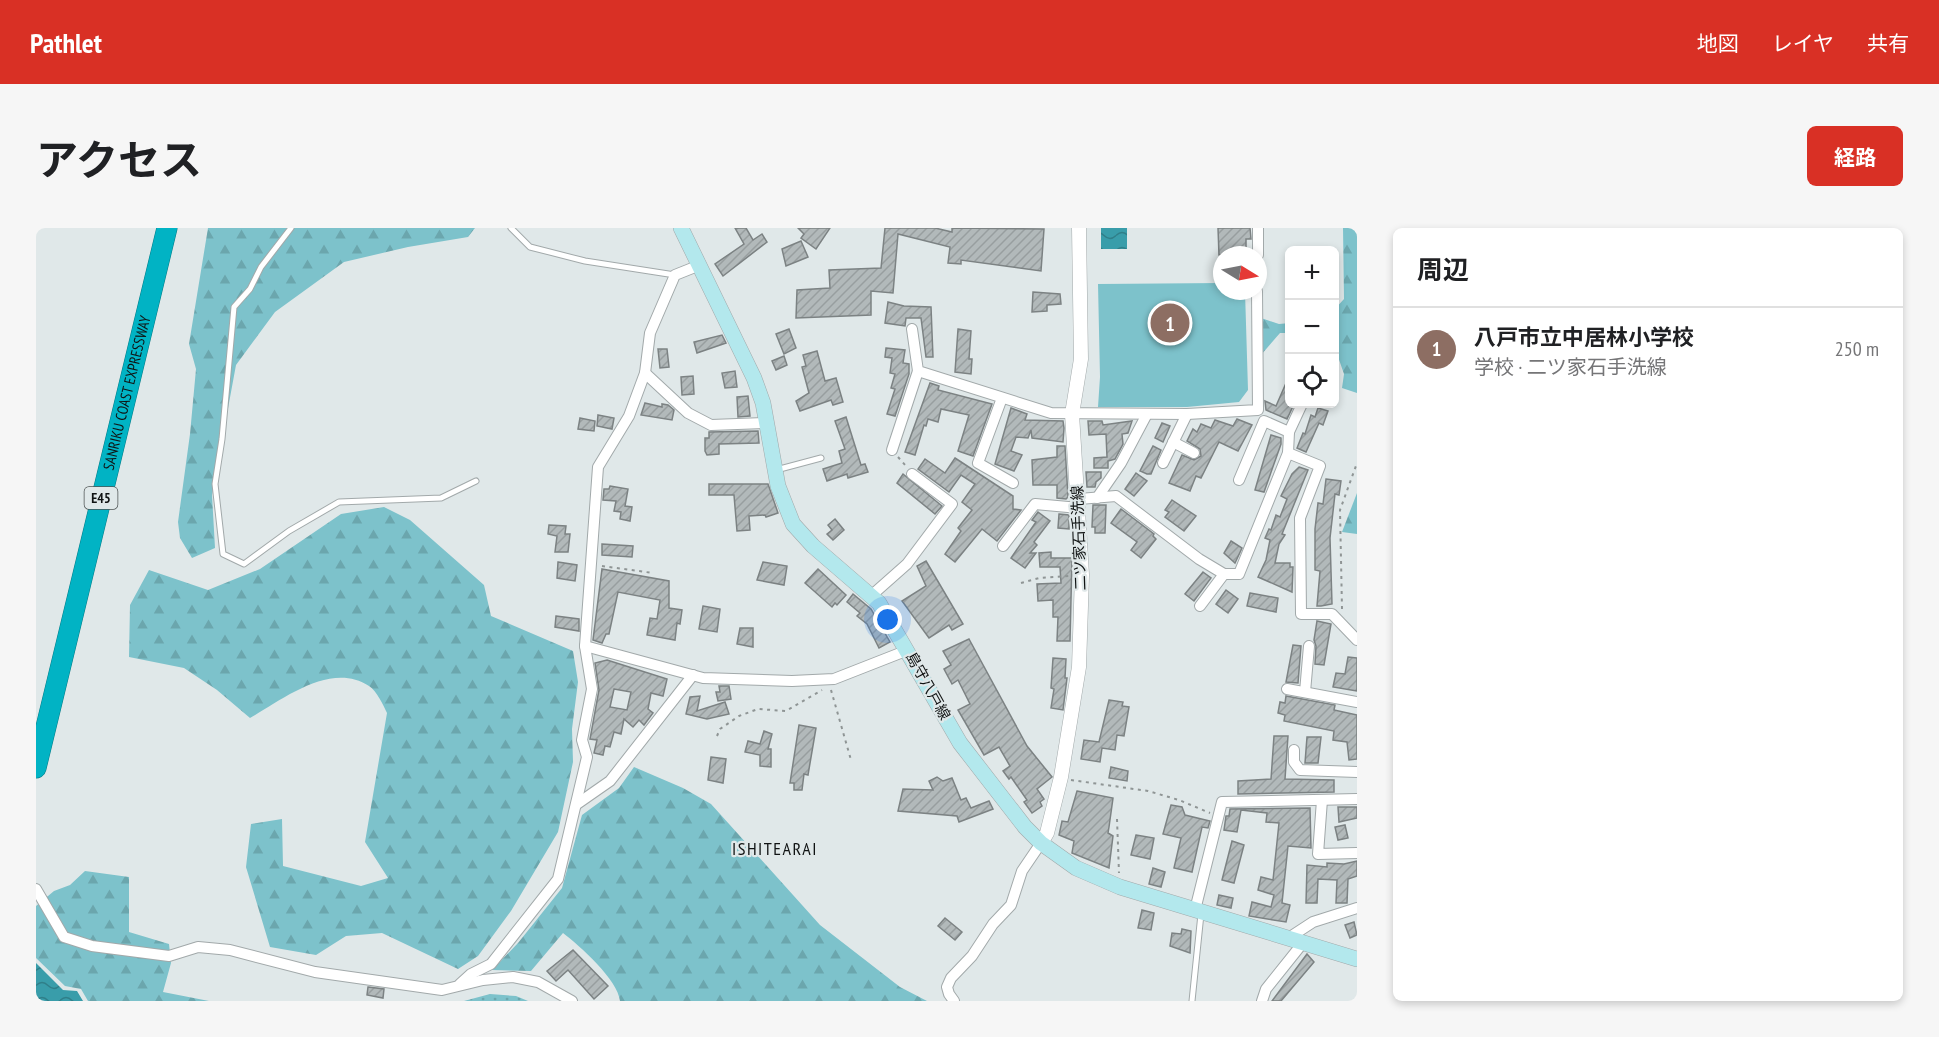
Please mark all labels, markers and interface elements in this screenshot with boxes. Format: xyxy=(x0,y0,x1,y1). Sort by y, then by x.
text: Pathlet xyxy=(30,24,102,61)
text: 地図 xyxy=(1697,30,1739,57)
text: レイヤ xyxy=(1772,30,1834,57)
text: 共有 xyxy=(1867,30,1909,57)
button: 経路 xyxy=(1807,126,1903,186)
text: アクセス xyxy=(36,132,202,187)
north arrow xyxy=(1213,246,1267,300)
map controls xyxy=(1285,246,1339,408)
button: + xyxy=(1285,246,1339,300)
text: 周辺 xyxy=(1417,253,1469,286)
pin: 1 xyxy=(1150,300,1190,346)
button: − xyxy=(1285,300,1339,354)
street label: SANRIKU COAST EXPRESSWAY xyxy=(99,314,154,472)
text: 八戸市立中居林小学校 xyxy=(1474,323,1694,351)
text: 1 xyxy=(1432,336,1441,362)
text: 250 m xyxy=(1835,336,1879,362)
button: locate xyxy=(1285,354,1339,408)
text: 学校 · 二ツ家石手洗線 xyxy=(1474,354,1667,380)
street label: 二ツ家石手洗線 xyxy=(1067,485,1090,591)
road number: E45 xyxy=(84,487,118,509)
your location xyxy=(873,605,902,634)
street label: 島守八戸線 xyxy=(902,648,955,723)
district label: ISHITEARAI xyxy=(732,837,818,860)

